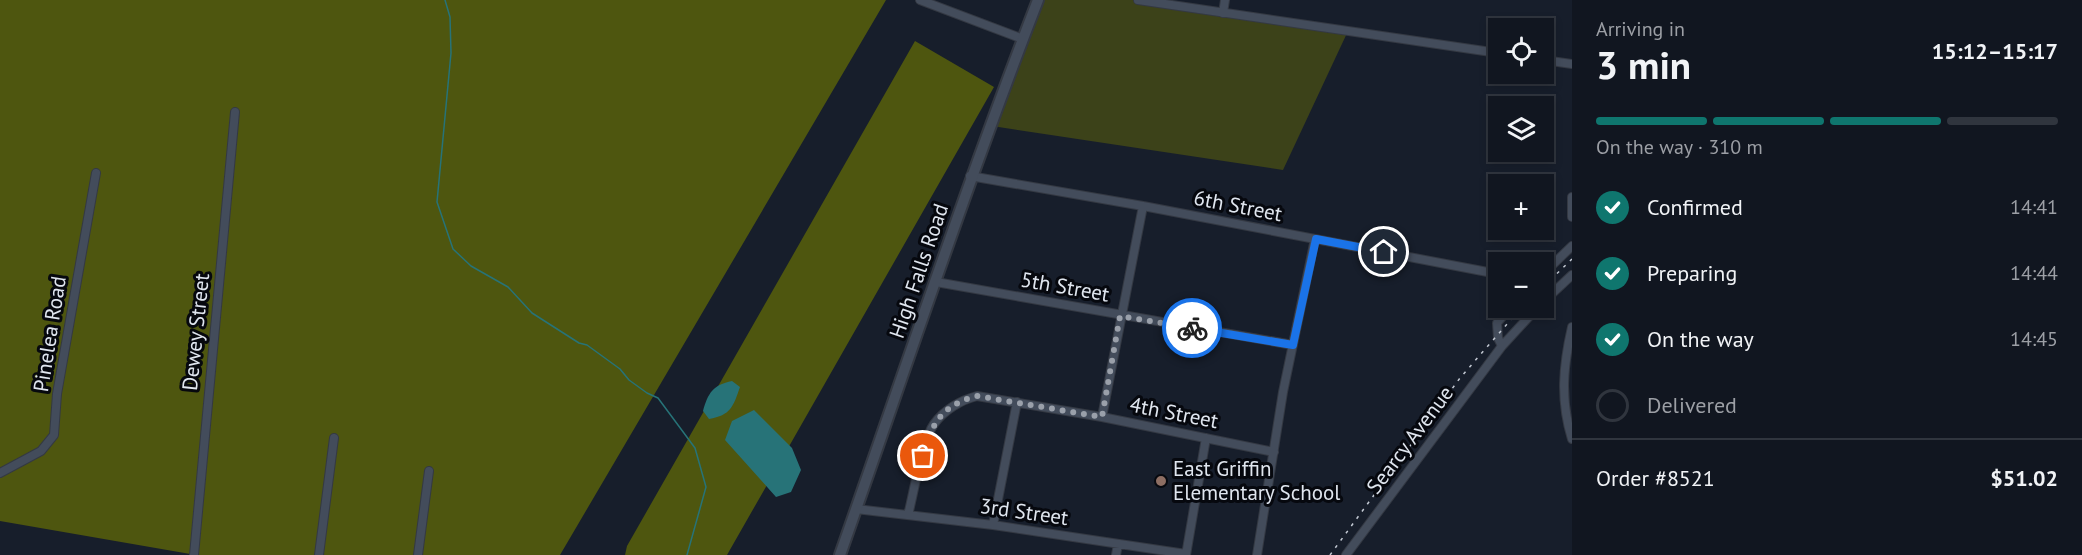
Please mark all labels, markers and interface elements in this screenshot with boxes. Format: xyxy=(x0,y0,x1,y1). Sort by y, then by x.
text: Arriving in xyxy=(1596,16,1685,42)
map controls xyxy=(1488,18,1554,318)
button: locate xyxy=(1488,18,1554,84)
text: 15:12–15:17 xyxy=(1932,37,2058,65)
text: 3 min xyxy=(1596,39,1691,90)
button: layers xyxy=(1488,96,1554,162)
text: On the way · 310 m xyxy=(1596,134,1763,160)
button: + xyxy=(1488,174,1554,240)
street label: 6th Street xyxy=(1192,184,1284,227)
icon: check xyxy=(1596,191,1629,224)
text: Confirmed xyxy=(1647,193,1743,221)
text: 14:41 xyxy=(2010,194,2058,220)
street label: High Falls Road xyxy=(883,200,954,342)
pin xyxy=(1358,226,1409,277)
icon: home xyxy=(1367,235,1400,268)
button: − xyxy=(1488,252,1554,318)
icon: check xyxy=(1596,257,1629,290)
text: Preparing xyxy=(1647,259,1737,287)
text: 14:44 xyxy=(2010,260,2058,286)
street label: 5th Street xyxy=(1019,265,1111,308)
street label: Dewey Street xyxy=(176,272,215,392)
street label: Pinelea Road xyxy=(27,274,72,394)
courier xyxy=(1162,298,1222,358)
icon: bike xyxy=(1176,312,1209,345)
icon: check xyxy=(1596,323,1629,356)
text: On the way xyxy=(1647,325,1754,353)
text: 14:45 xyxy=(2010,326,2058,352)
street label: Searcy Avenue xyxy=(1360,380,1459,499)
street label: 4th Street xyxy=(1128,391,1220,434)
text: Delivered xyxy=(1647,391,1737,419)
pin xyxy=(897,430,948,481)
icon: bag xyxy=(906,439,939,472)
place label: East Griffin Elementary School xyxy=(1173,455,1340,506)
text: Order #8521 xyxy=(1596,464,1715,492)
text: $51.02 xyxy=(1990,464,2058,492)
marker: East Griffin Elementary School xyxy=(1154,474,1168,488)
street label: 3rd Street xyxy=(978,492,1070,531)

